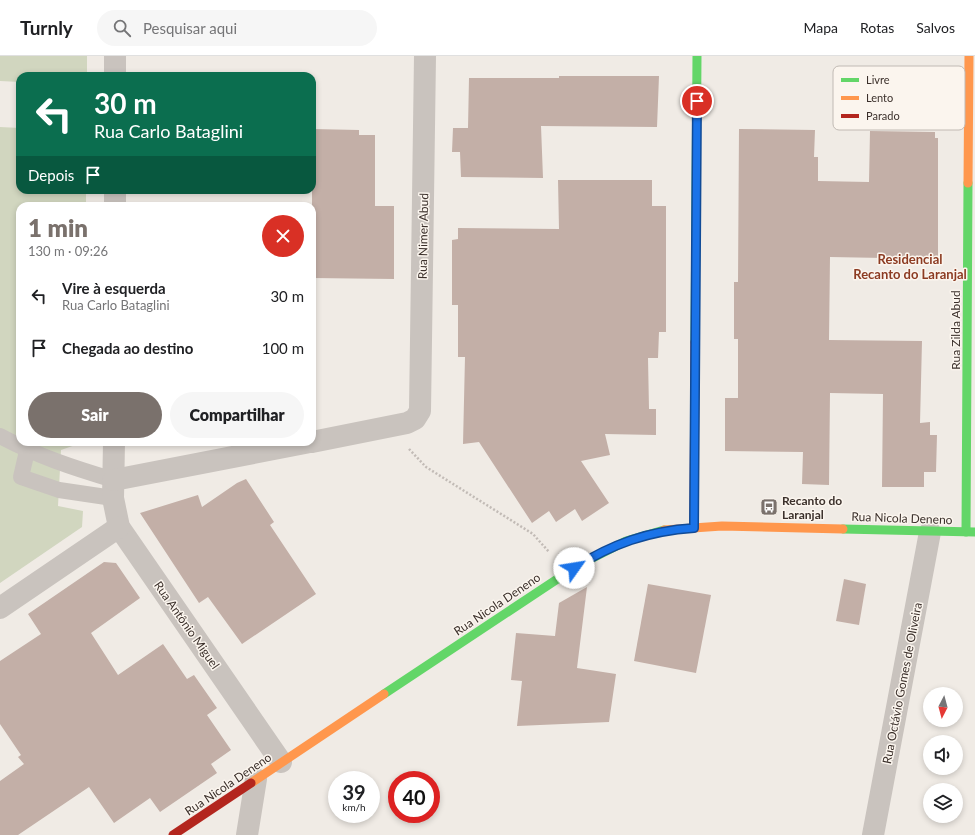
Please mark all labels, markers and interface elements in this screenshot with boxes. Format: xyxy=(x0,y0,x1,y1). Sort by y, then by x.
search box xyxy=(97,10,377,46)
text: Turnly xyxy=(20,16,73,39)
icon: search xyxy=(111,17,133,39)
text: Pesquisar aqui xyxy=(143,19,237,37)
text: Mapa xyxy=(803,19,838,36)
text: Rotas xyxy=(860,19,894,36)
text: Salvos xyxy=(916,19,955,36)
legend xyxy=(833,66,965,130)
text: Livre xyxy=(866,73,890,86)
pin xyxy=(680,84,714,118)
text: 30 m xyxy=(94,86,157,120)
icon: left xyxy=(28,88,80,140)
icon: arrive xyxy=(686,90,708,112)
text: Lento xyxy=(866,91,893,104)
text: Parado xyxy=(866,109,900,122)
text: Rua Carlo Bataglini xyxy=(94,120,243,142)
icon: arrive xyxy=(82,164,104,186)
text: Depois xyxy=(28,166,74,184)
street label: Rua Nimer Abud xyxy=(415,193,431,279)
text: 1 min xyxy=(28,213,88,242)
button: close xyxy=(262,215,304,257)
text: 130 m · 09:26 xyxy=(28,243,108,259)
district label: Residencial Recanto do Laranjal xyxy=(853,251,967,282)
text: Vire à esquerda xyxy=(62,279,166,297)
icon: left xyxy=(28,285,50,307)
text: 30 m xyxy=(270,287,304,305)
street label: Rua Zilda Abud xyxy=(948,290,963,370)
text: Rua Carlo Bataglini xyxy=(62,297,170,313)
icon: arrive xyxy=(28,337,50,359)
text: Chegada ao destino xyxy=(62,339,193,357)
text: 100 m xyxy=(262,339,304,357)
button: Sair xyxy=(28,392,162,438)
button: Compartilhar xyxy=(170,392,304,438)
place label: Recanto do Laranjal xyxy=(782,493,842,522)
bus stop icon: Recanto do Laranjal xyxy=(759,497,779,517)
street label: Rua Nicola Deneno xyxy=(851,509,953,527)
position arrow xyxy=(553,547,595,589)
street label: Rua Nicola Deneno xyxy=(451,569,543,639)
street label: Rua Antônio Miguel xyxy=(151,578,223,672)
street label: Rua Octávio Gomes de Oliveira xyxy=(879,601,925,765)
north arrow xyxy=(923,687,963,727)
map controls xyxy=(923,687,963,823)
button: sound xyxy=(923,735,963,775)
street label: Rua Nicola Deneno xyxy=(182,749,274,819)
speed limit sign: 40 xyxy=(388,771,440,823)
text: 39 xyxy=(342,780,366,804)
button: layers xyxy=(923,783,963,823)
text: km/h xyxy=(342,801,366,813)

